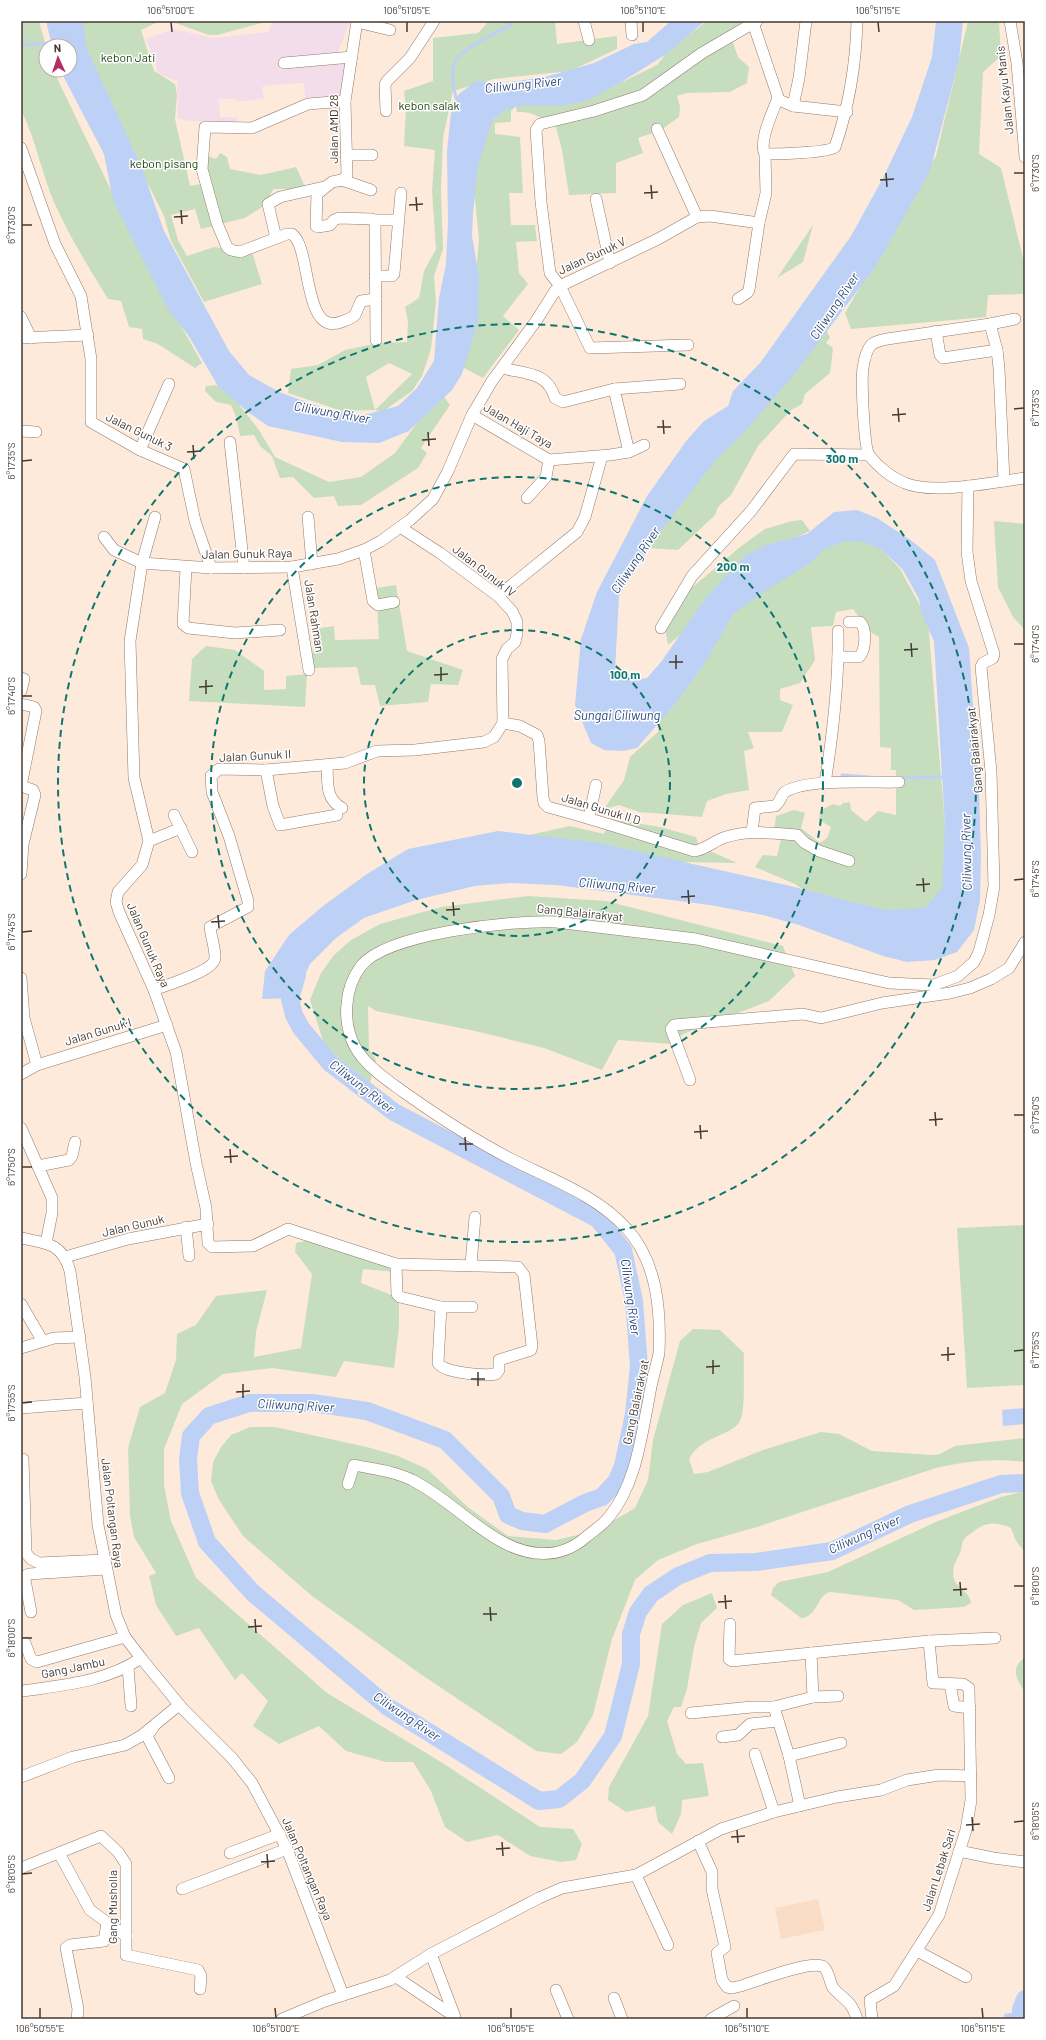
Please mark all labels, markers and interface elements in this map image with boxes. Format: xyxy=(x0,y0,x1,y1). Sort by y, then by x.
text: 106°51'00"E xyxy=(147,4,195,16)
text: 106°51'05"E xyxy=(383,4,431,16)
text: 106°51'10"E xyxy=(620,4,666,16)
text: 106°51'15"E xyxy=(855,4,901,16)
north arrow xyxy=(38,38,78,78)
text: N xyxy=(53,41,61,54)
street label: Jalan Kayu Manis xyxy=(992,45,1016,135)
park label: kebon Jati xyxy=(101,50,155,64)
water label: Ciliwung River xyxy=(484,72,563,96)
street label: Jalan AMD 28 xyxy=(326,94,340,164)
park label: kebon salak xyxy=(399,98,459,112)
text: 6°17'30"S xyxy=(1029,154,1041,192)
park label: kebon pisang xyxy=(130,156,198,170)
text: 6°17'30"S xyxy=(5,206,17,244)
street label: Jalan Gunuk V xyxy=(556,233,628,277)
water label: Ciliwung River xyxy=(806,269,862,342)
text: 6°17'35"S xyxy=(1029,389,1041,427)
water label: Ciliwung River xyxy=(293,397,372,427)
street label: Jalan Haji Taya xyxy=(481,400,556,451)
street label: Jalan Gunuk 3 xyxy=(104,409,175,453)
text: 6°17'35"S xyxy=(5,442,17,480)
text: 300 m xyxy=(826,451,858,465)
water label: Ciliwung River xyxy=(607,523,663,596)
street label: Jalan Gunuk IV xyxy=(450,541,519,599)
street label: Jalan Gunuk Raya xyxy=(201,545,293,561)
text: 200 m xyxy=(717,559,749,573)
street label: Jalan Rahman xyxy=(302,579,328,653)
text: 6°17'40"S xyxy=(1029,625,1041,663)
text: 100 m xyxy=(610,667,640,681)
text: 6°17'40"S xyxy=(5,677,17,715)
street label: Gang Balairakyat xyxy=(963,706,985,794)
water label: Sungai Ciliwung xyxy=(574,707,661,723)
street label: Jalan Gunuk II xyxy=(219,746,291,764)
centre of rings xyxy=(510,776,524,790)
street label: Jalan Gunuk II D xyxy=(560,789,643,827)
water label: Ciliwung River xyxy=(957,813,975,891)
text: 6°17'45"S xyxy=(1029,860,1041,898)
water label: Ciliwung River xyxy=(578,874,656,896)
street label: Jalan Gunuk Raya xyxy=(125,900,173,989)
street label: Gang Balairakyat xyxy=(536,901,624,923)
text: 6°17'45"S xyxy=(5,913,17,951)
street label: Jalan Gunuk I xyxy=(63,1014,133,1048)
water label: Ciliwung River xyxy=(327,1056,398,1116)
text: 6°17'50"S xyxy=(1029,1096,1041,1134)
text: 6°17'50"S xyxy=(5,1148,17,1186)
street label: Jalan Gunuk xyxy=(100,1211,165,1239)
water label: Ciliwung River xyxy=(618,1258,644,1337)
text: 6°17'55"S xyxy=(1029,1331,1041,1369)
street label: Gang Balairakyat xyxy=(619,1358,651,1446)
text: 6°17'55"S xyxy=(5,1384,17,1422)
water label: Ciliwung River xyxy=(257,1395,335,1415)
street label: Jalan Poltangan Raya xyxy=(99,1457,127,1568)
water label: Ciliwung River xyxy=(826,1511,903,1557)
text: 6°18'00"S xyxy=(1029,1566,1041,1605)
text: 6°18'00"S xyxy=(5,1618,17,1657)
street label: Gang Jambu xyxy=(40,1653,106,1681)
water label: Ciliwung River xyxy=(371,1688,444,1744)
text: 6°18'05"S xyxy=(1029,1802,1041,1840)
street label: Jalan Poltangan Raya xyxy=(280,1815,336,1922)
street label: Jalan Lebak Sari xyxy=(918,1827,958,1913)
text: 6°18'05"S xyxy=(5,1855,17,1893)
street label: Gang Musholla xyxy=(105,1870,119,1944)
text: 106°50'55"E xyxy=(15,2022,65,2034)
text: 106°51'00"E xyxy=(252,2022,300,2034)
text: 106°51'05"E xyxy=(487,2022,535,2034)
text: 106°51'10"E xyxy=(724,2022,770,2034)
text: 106°51'15"E xyxy=(960,2022,1006,2034)

